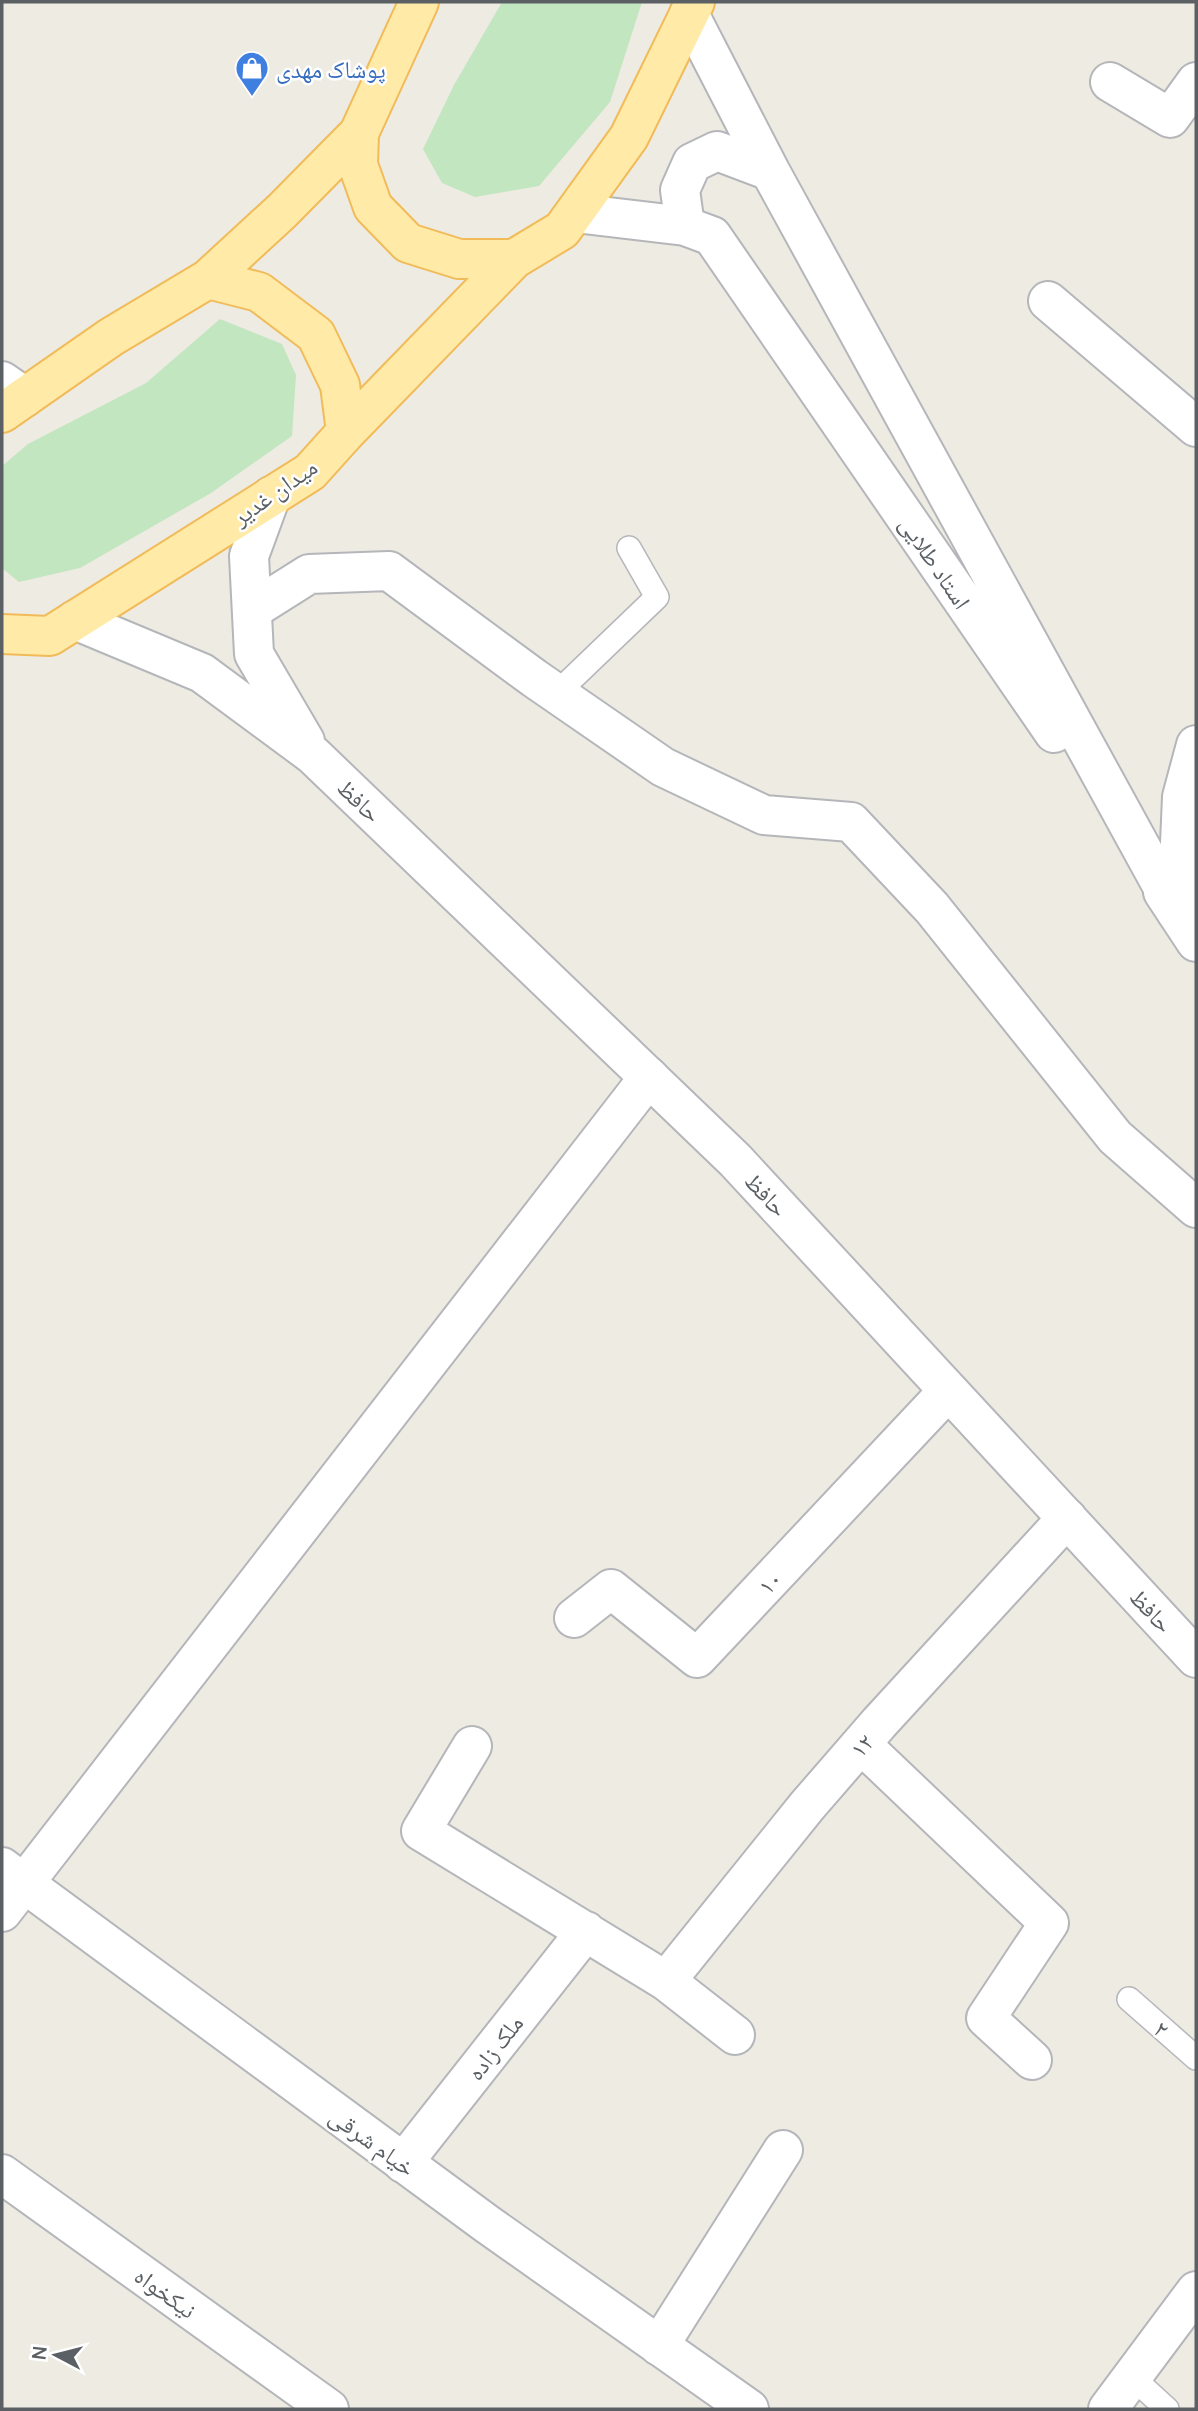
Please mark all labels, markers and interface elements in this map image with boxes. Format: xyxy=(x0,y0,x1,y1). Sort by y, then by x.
shop icon: پوشاک مهدی xyxy=(233,49,271,98)
place label: پوشاک مهدی xyxy=(276,52,386,85)
street label: میدان غدیر xyxy=(224,450,323,533)
street label: استاد طلایی xyxy=(893,509,979,615)
street label: حافظ xyxy=(331,771,389,829)
street label: حافظ xyxy=(738,1164,796,1224)
street label: ۱۰ xyxy=(750,1563,788,1601)
street label: حافظ xyxy=(1123,1580,1181,1640)
street label: ۱۲ xyxy=(841,1726,881,1764)
street label: ملک زاده xyxy=(458,2007,530,2087)
street label: ۲ xyxy=(1147,2012,1177,2044)
street label: خیام شرقی xyxy=(323,2099,423,2184)
street label: نیکخواه xyxy=(128,2258,204,2326)
north arrow xyxy=(21,2320,91,2390)
text: N xyxy=(25,2345,53,2361)

